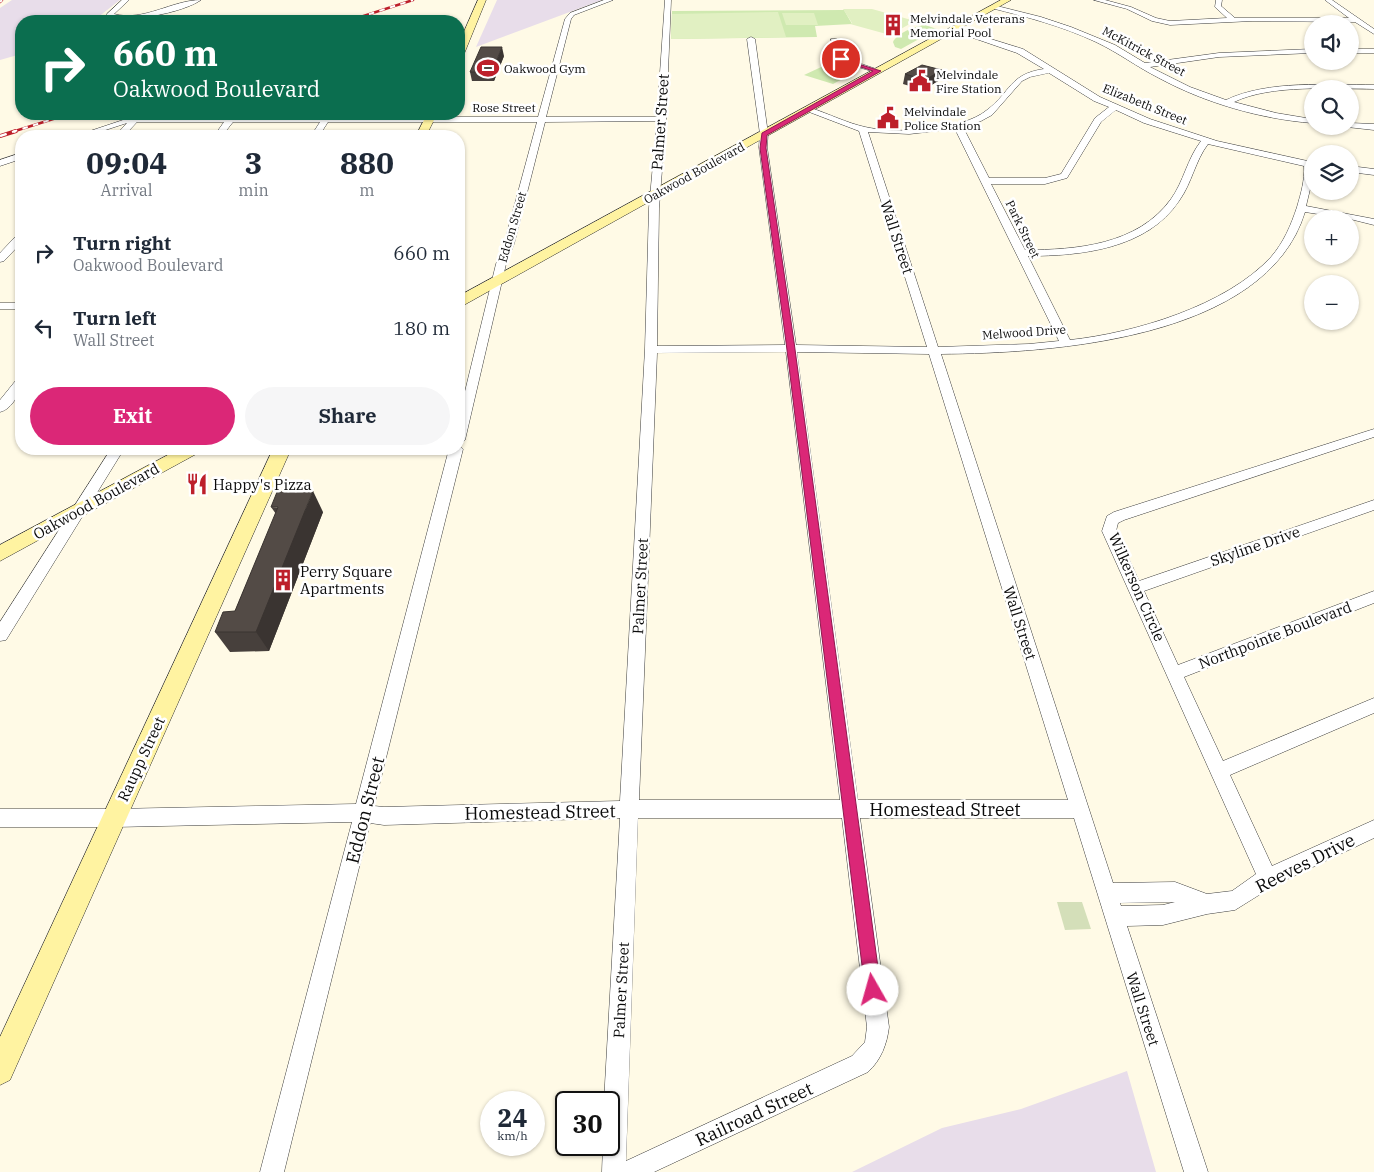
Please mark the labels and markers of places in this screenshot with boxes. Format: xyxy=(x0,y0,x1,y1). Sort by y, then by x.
place label: Melvindale Veterans Memorial Pool xyxy=(910,11,1025,40)
building icon: Melvindale Veterans Memorial Pool xyxy=(880,12,906,38)
pin xyxy=(820,38,862,80)
sports icon: Oakwood Gym xyxy=(475,55,501,81)
place label: Oakwood Gym xyxy=(504,61,586,76)
place label: Melvindale Fire Station xyxy=(936,67,1002,96)
public building icon: Melvindale Fire Station xyxy=(907,68,933,94)
place label: Melvindale Police Station xyxy=(904,104,981,133)
public building icon: Melvindale Police Station xyxy=(875,105,901,131)
restaurant icon: Happy's Pizza xyxy=(184,471,210,497)
place label: Happy's Pizza xyxy=(213,475,312,494)
place label: Perry Square Apartments xyxy=(300,562,392,598)
building icon: Perry Square Apartments xyxy=(270,567,296,593)

